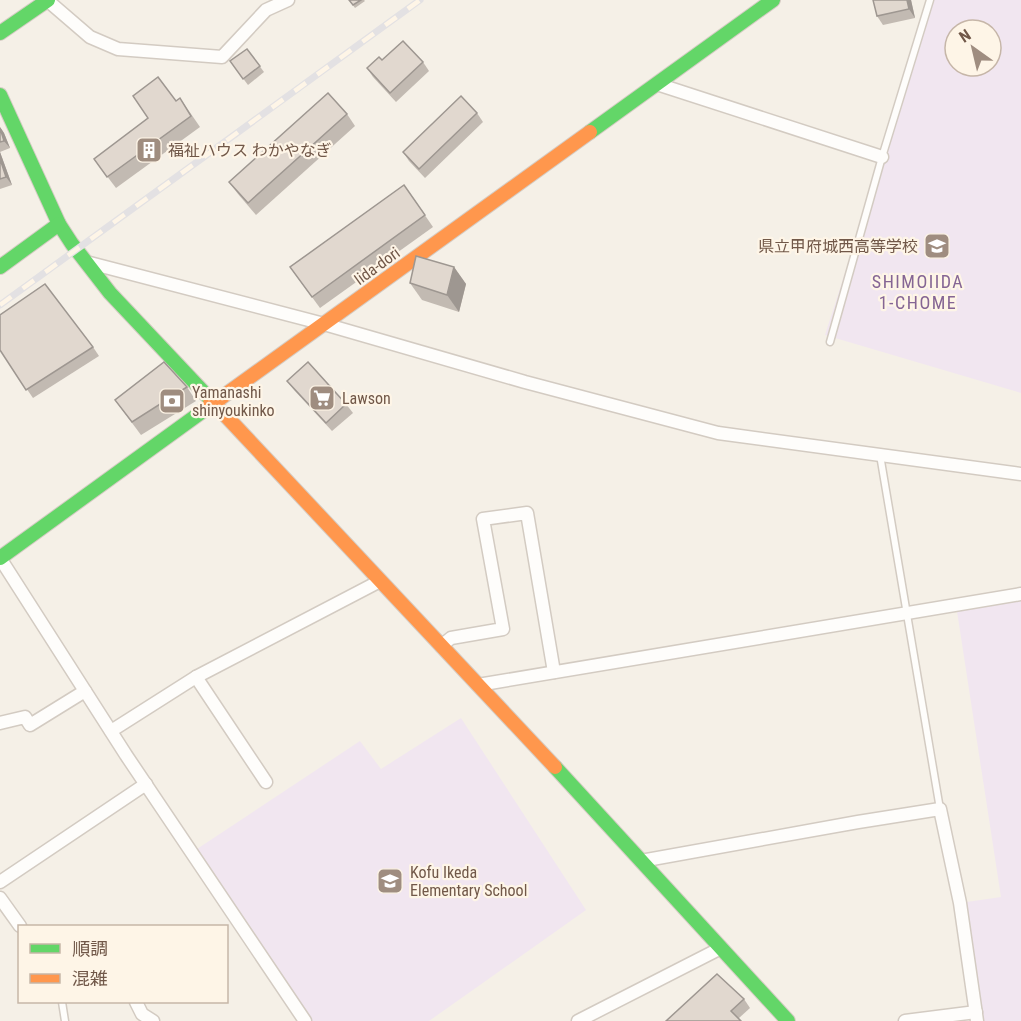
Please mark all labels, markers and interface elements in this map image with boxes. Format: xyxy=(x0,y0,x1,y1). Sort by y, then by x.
north arrow xyxy=(943,18,1003,78)
text: N xyxy=(956,25,974,47)
building icon: 福祉ハウス わかやなぎ xyxy=(134,135,164,165)
place label: 福祉ハウス わかやなぎ xyxy=(168,141,332,160)
school or university icon: 県立甲府城西高等学校 xyxy=(922,231,952,261)
place label: 県立甲府城西高等学校 xyxy=(758,237,918,256)
street label: Iida-dori xyxy=(350,243,404,289)
district label: SHIMOIIDA 1-CHOME xyxy=(872,271,964,313)
place label: Yamanashi shinyoukinko xyxy=(192,383,275,420)
supermarket icon: Lawson xyxy=(307,383,337,413)
bank icon: Yamanashi shinyoukinko xyxy=(157,386,187,416)
place label: Lawson xyxy=(342,389,391,408)
place label: Kofu Ikeda Elementary School xyxy=(410,863,527,900)
school or university icon: Kofu Ikeda Elementary School xyxy=(375,866,405,896)
legend xyxy=(18,925,228,1003)
text: 順調 xyxy=(72,938,108,959)
text: 混雑 xyxy=(72,968,108,989)

